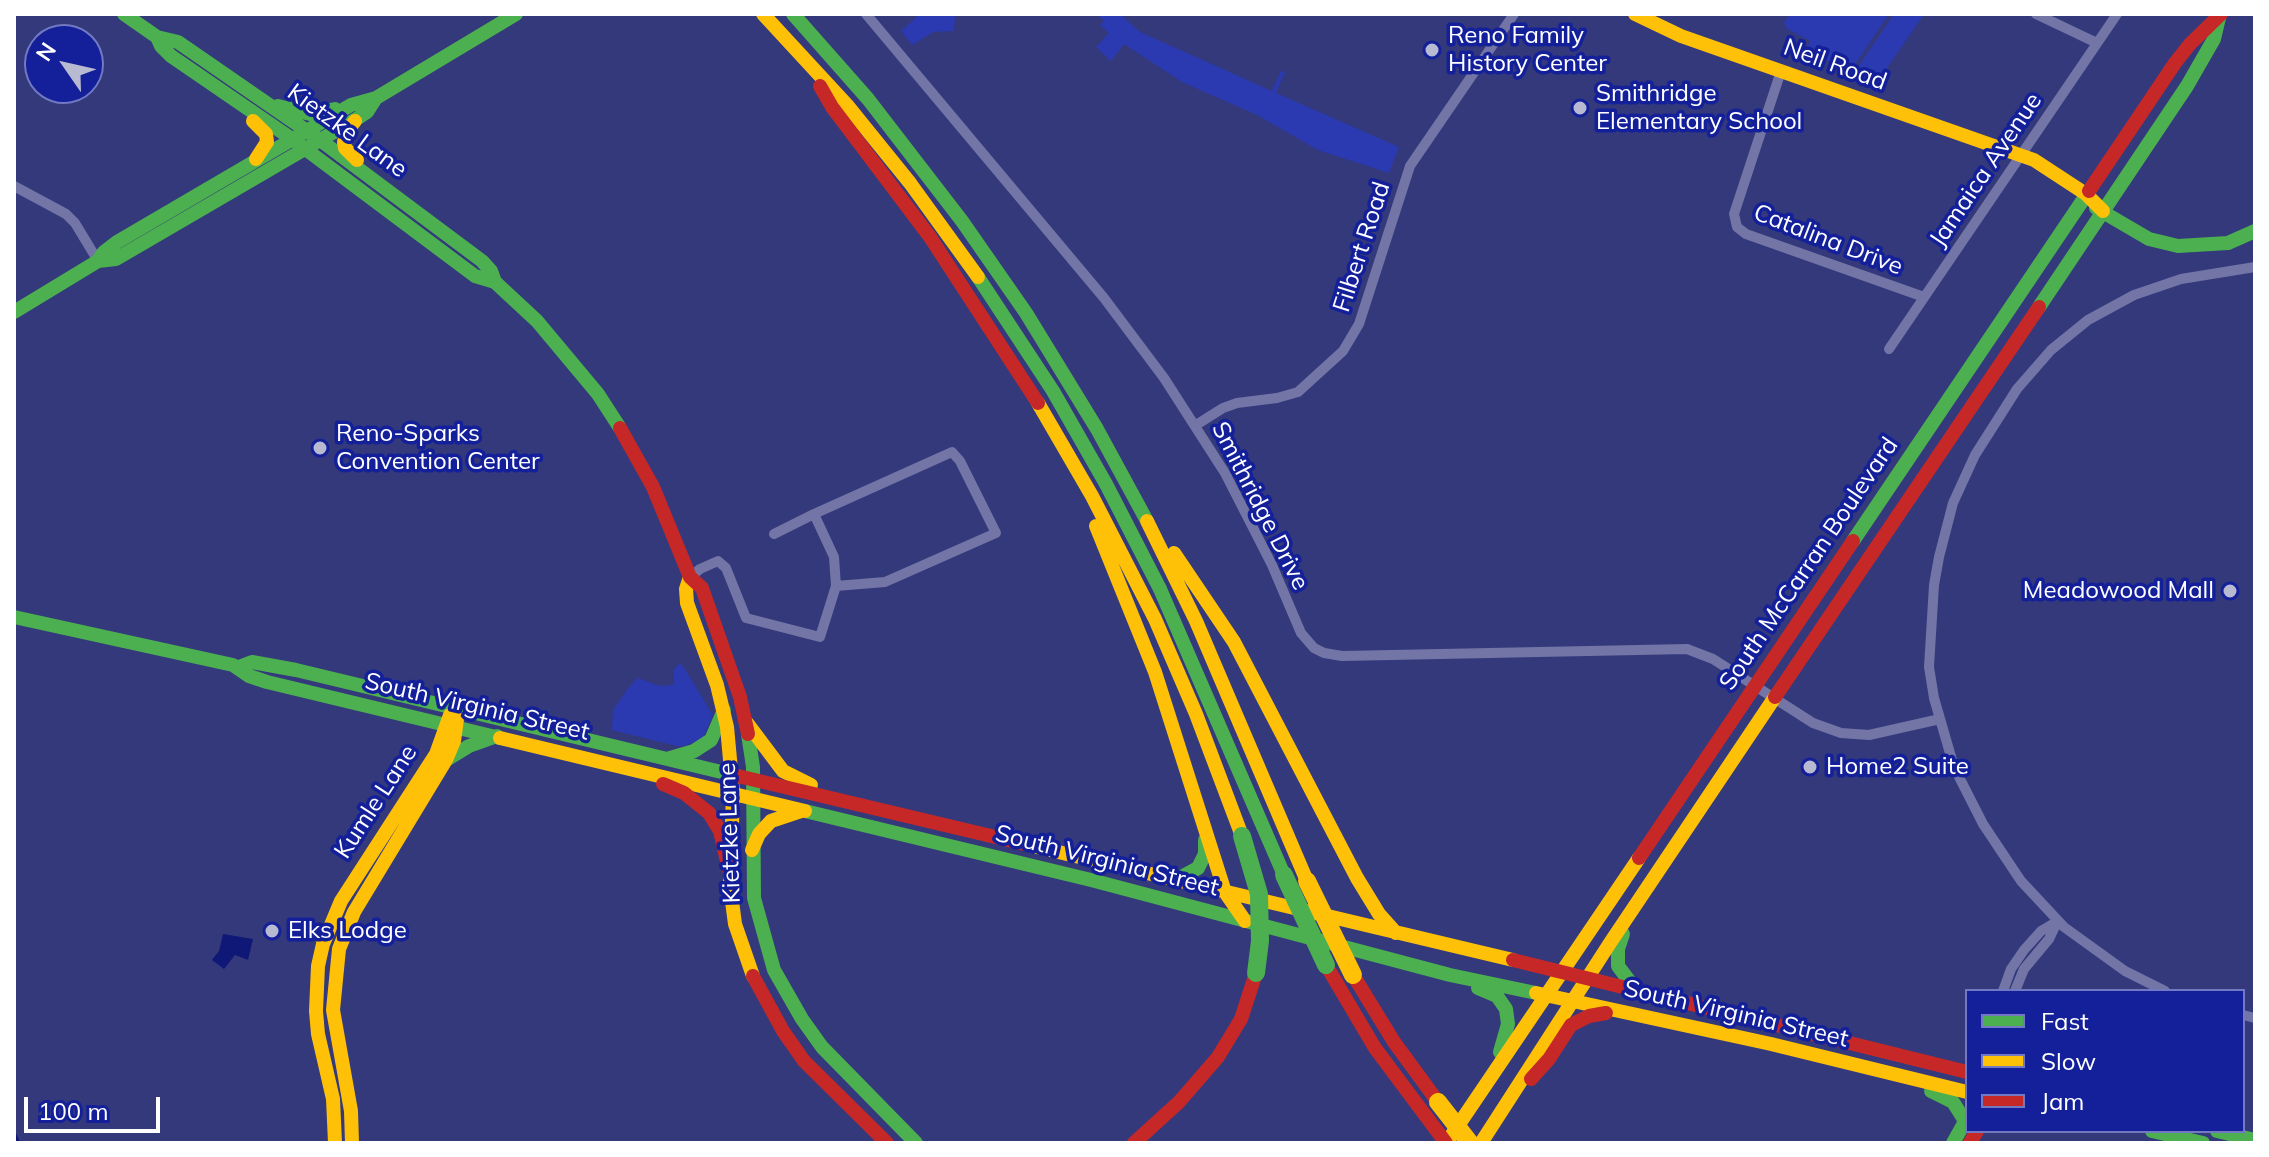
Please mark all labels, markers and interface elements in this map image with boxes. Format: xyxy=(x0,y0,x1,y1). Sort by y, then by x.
place label: Reno Family History Center xyxy=(1448,22,1607,78)
north arrow xyxy=(24,24,104,104)
street label: Neil Road xyxy=(1780,33,1890,97)
text: N xyxy=(30,37,62,66)
marker: Reno Family History Center xyxy=(1423,41,1441,59)
street label: Kietzke Lane xyxy=(282,78,412,184)
place label: Smithridge Elementary School xyxy=(1596,80,1802,136)
street label: Jamaica Avenue xyxy=(1924,88,2048,252)
marker: Smithridge Elementary School xyxy=(1571,99,1589,117)
street label: Filbert Road xyxy=(1327,178,1397,316)
street label: Catalina Drive xyxy=(1749,198,1907,282)
street label: Smithridge Drive xyxy=(1205,417,1315,595)
place label: Reno-Sparks Convention Center xyxy=(336,420,540,476)
street label: South McCarran Boulevard xyxy=(1714,432,1904,696)
marker: Reno-Sparks Convention Center xyxy=(311,439,329,457)
place label: Meadowood Mall xyxy=(2023,577,2214,605)
marker: Meadowood Mall xyxy=(2221,582,2239,600)
street label: South Virginia Street xyxy=(362,667,592,747)
street label: Kumle Lane xyxy=(329,740,423,864)
place label: Home2 Suite xyxy=(1826,753,1969,781)
marker: Home2 Suite xyxy=(1801,758,1819,776)
street label: Kietzke Lane xyxy=(713,762,747,904)
street label: South Virginia Street xyxy=(992,819,1222,903)
place label: Elks Lodge xyxy=(288,917,407,945)
marker: Elks Lodge xyxy=(263,922,281,940)
street label: South Virginia Street xyxy=(1621,974,1851,1054)
legend xyxy=(1965,989,2245,1133)
text: Fast xyxy=(2041,1006,2089,1036)
text: Slow xyxy=(2041,1046,2096,1076)
scale bar xyxy=(28,1081,164,1131)
text: Jam xyxy=(2041,1086,2084,1116)
text: 100 m xyxy=(38,1096,109,1126)

